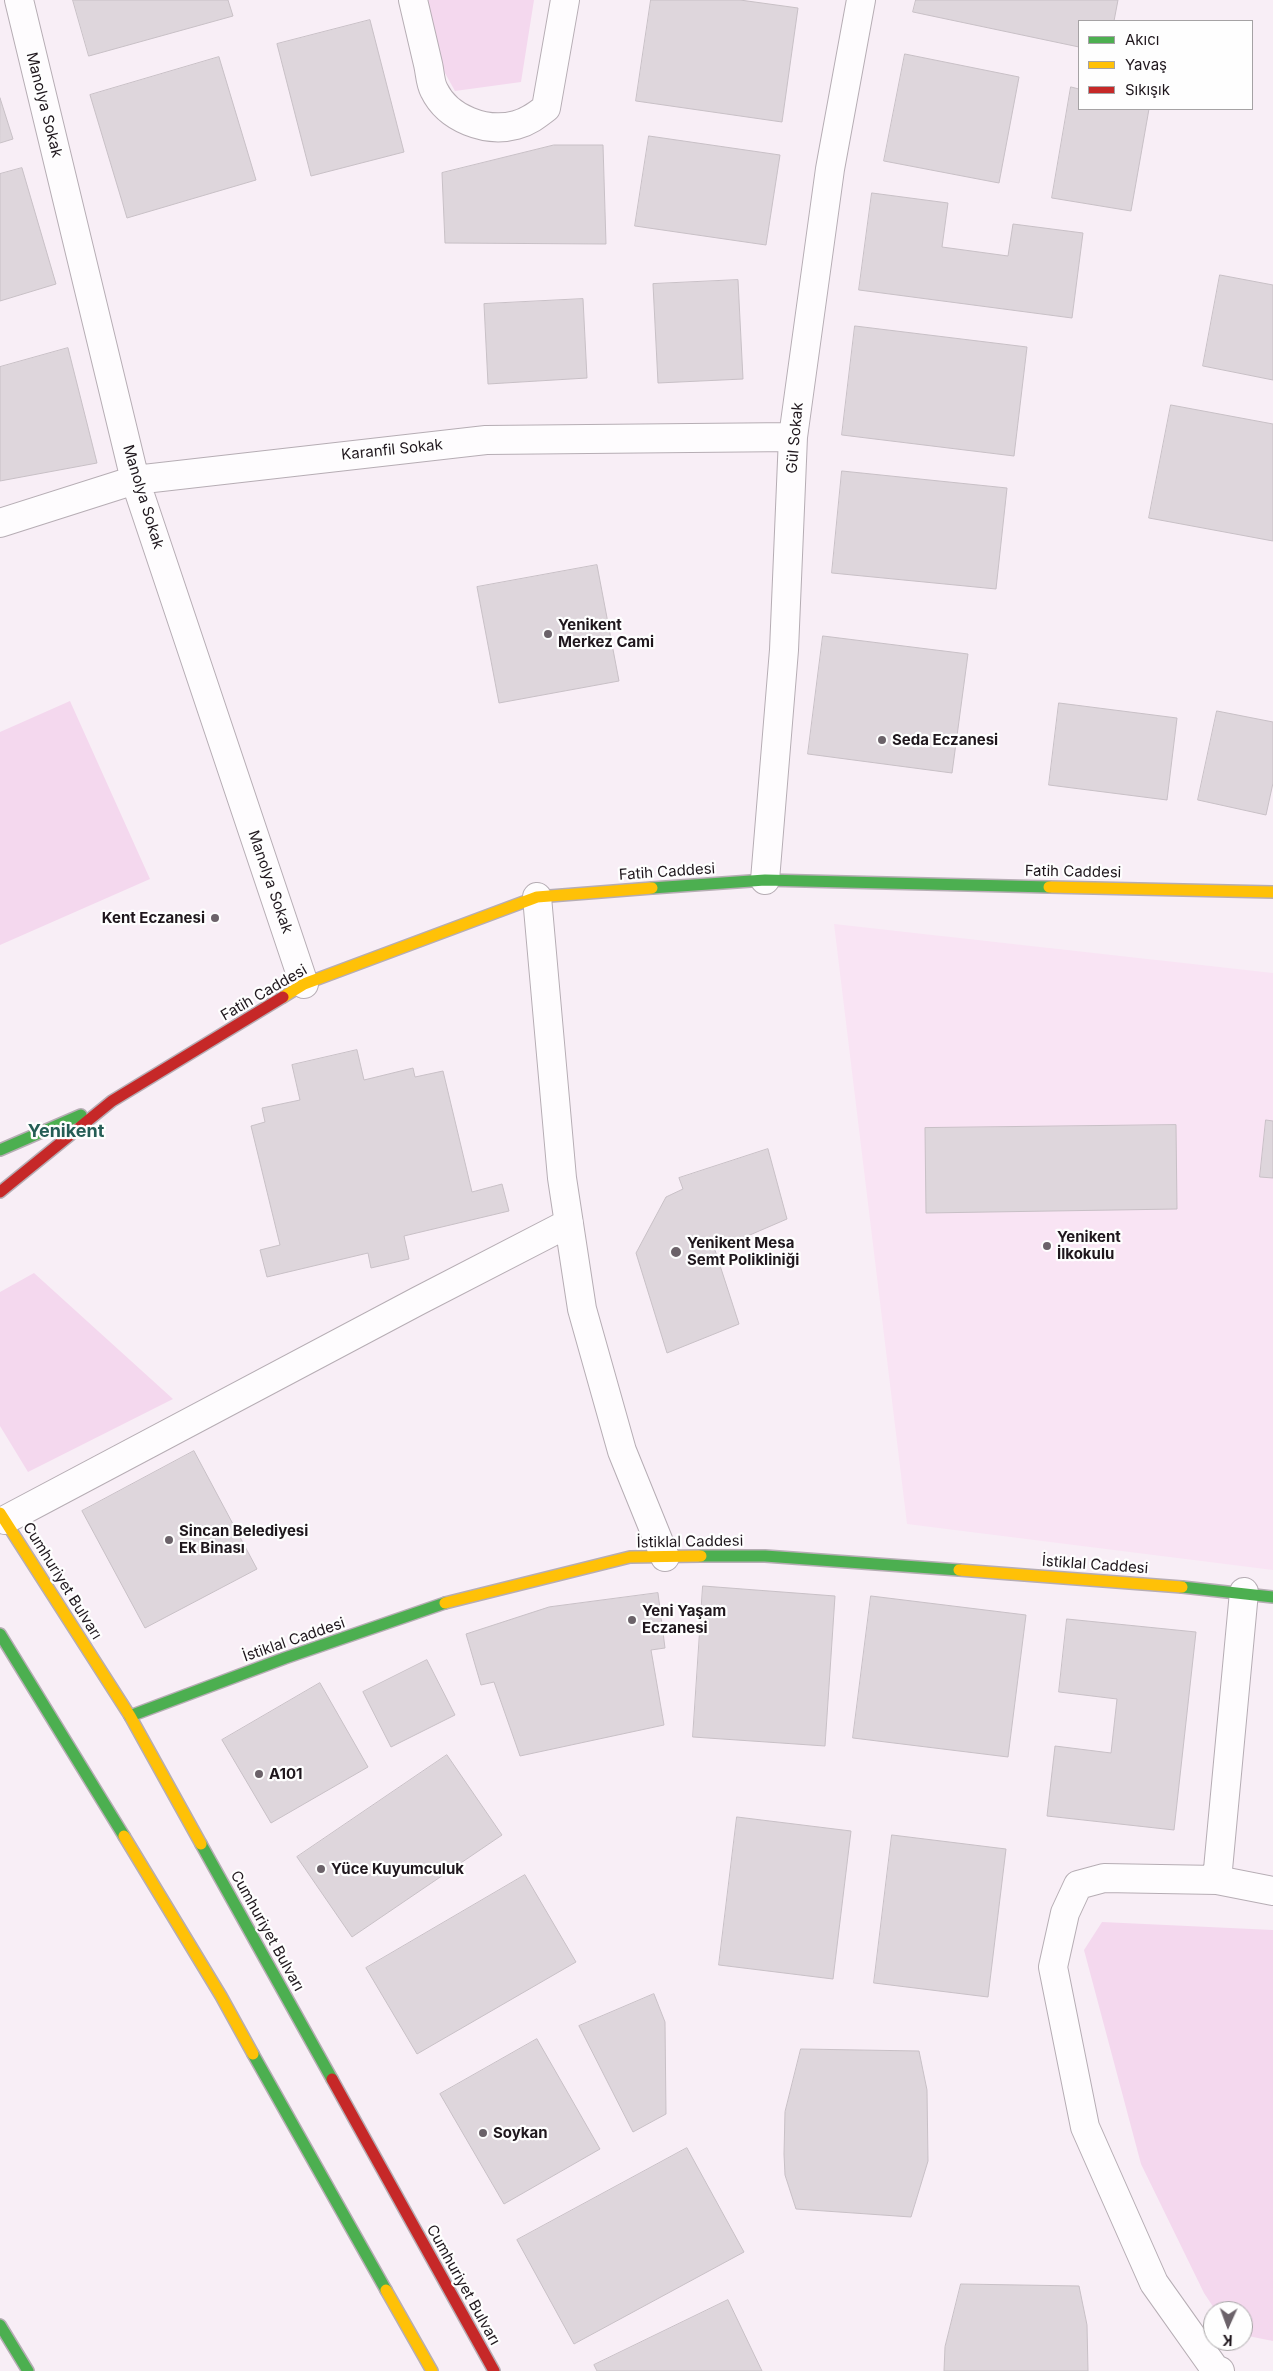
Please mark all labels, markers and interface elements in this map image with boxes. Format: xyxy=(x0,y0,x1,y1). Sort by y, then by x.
legend xyxy=(1078,20,1253,110)
text: Akıcı xyxy=(1125,30,1159,49)
street label: Manolya Sokak xyxy=(22,50,66,160)
text: Yavaş xyxy=(1125,55,1167,74)
text: Sıkışık xyxy=(1125,80,1170,99)
street label: Gül Sokak xyxy=(783,402,807,474)
street label: Karanfil Sokak xyxy=(340,436,444,464)
street label: Manolya Sokak xyxy=(119,443,167,551)
place label: Yenikent Merkez Cami xyxy=(558,616,654,651)
marker: Yenikent Merkez Cami xyxy=(542,628,554,640)
place label: Seda Eczanesi xyxy=(892,731,998,749)
marker: Seda Eczanesi xyxy=(876,734,888,746)
street label: Manolya Sokak xyxy=(244,828,296,936)
street label: Fatih Caddesi xyxy=(618,860,716,884)
street label: Fatih Caddesi xyxy=(1025,862,1121,882)
place label: Kent Eczanesi xyxy=(102,909,205,927)
marker: Kent Eczanesi xyxy=(209,912,221,924)
street label: Fatih Caddesi xyxy=(218,961,310,1025)
district label: Yenikent xyxy=(28,1121,104,1143)
place label: Yenikent İlkokulu xyxy=(1057,1228,1121,1263)
place label: Yenikent Mesa Semt Polikliniği xyxy=(687,1234,799,1269)
marker: Yenikent İlkokulu xyxy=(1041,1240,1053,1252)
marker: Yenikent Mesa Semt Polikliniği xyxy=(669,1245,683,1259)
street label: Cumhuriyet Bulvarı xyxy=(19,1519,105,1643)
place label: Sincan Belediyesi Ek Binası xyxy=(179,1522,308,1557)
street label: İstiklal Caddesi xyxy=(637,1532,743,1552)
marker: Sincan Belediyesi Ek Binası xyxy=(163,1534,175,1546)
street label: İstiklal Caddesi xyxy=(1041,1552,1149,1578)
place label: Yeni Yaşam Eczanesi xyxy=(642,1602,726,1637)
street label: İstiklal Caddesi xyxy=(241,1614,347,1666)
marker: Yeni Yaşam Eczanesi xyxy=(626,1614,638,1626)
place label: A101 xyxy=(269,1765,303,1783)
marker: A101 xyxy=(253,1768,265,1780)
place label: Yüce Kuyumculuk xyxy=(331,1860,464,1878)
marker: Yüce Kuyumculuk xyxy=(315,1863,327,1875)
street label: Cumhuriyet Bulvarı xyxy=(226,1868,308,1994)
place label: Soykan xyxy=(493,2124,548,2142)
marker: Soykan xyxy=(477,2127,489,2139)
street label: Cumhuriyet Bulvarı xyxy=(422,2222,504,2348)
north arrow xyxy=(1203,2301,1253,2351)
text: K xyxy=(1222,2332,1233,2349)

